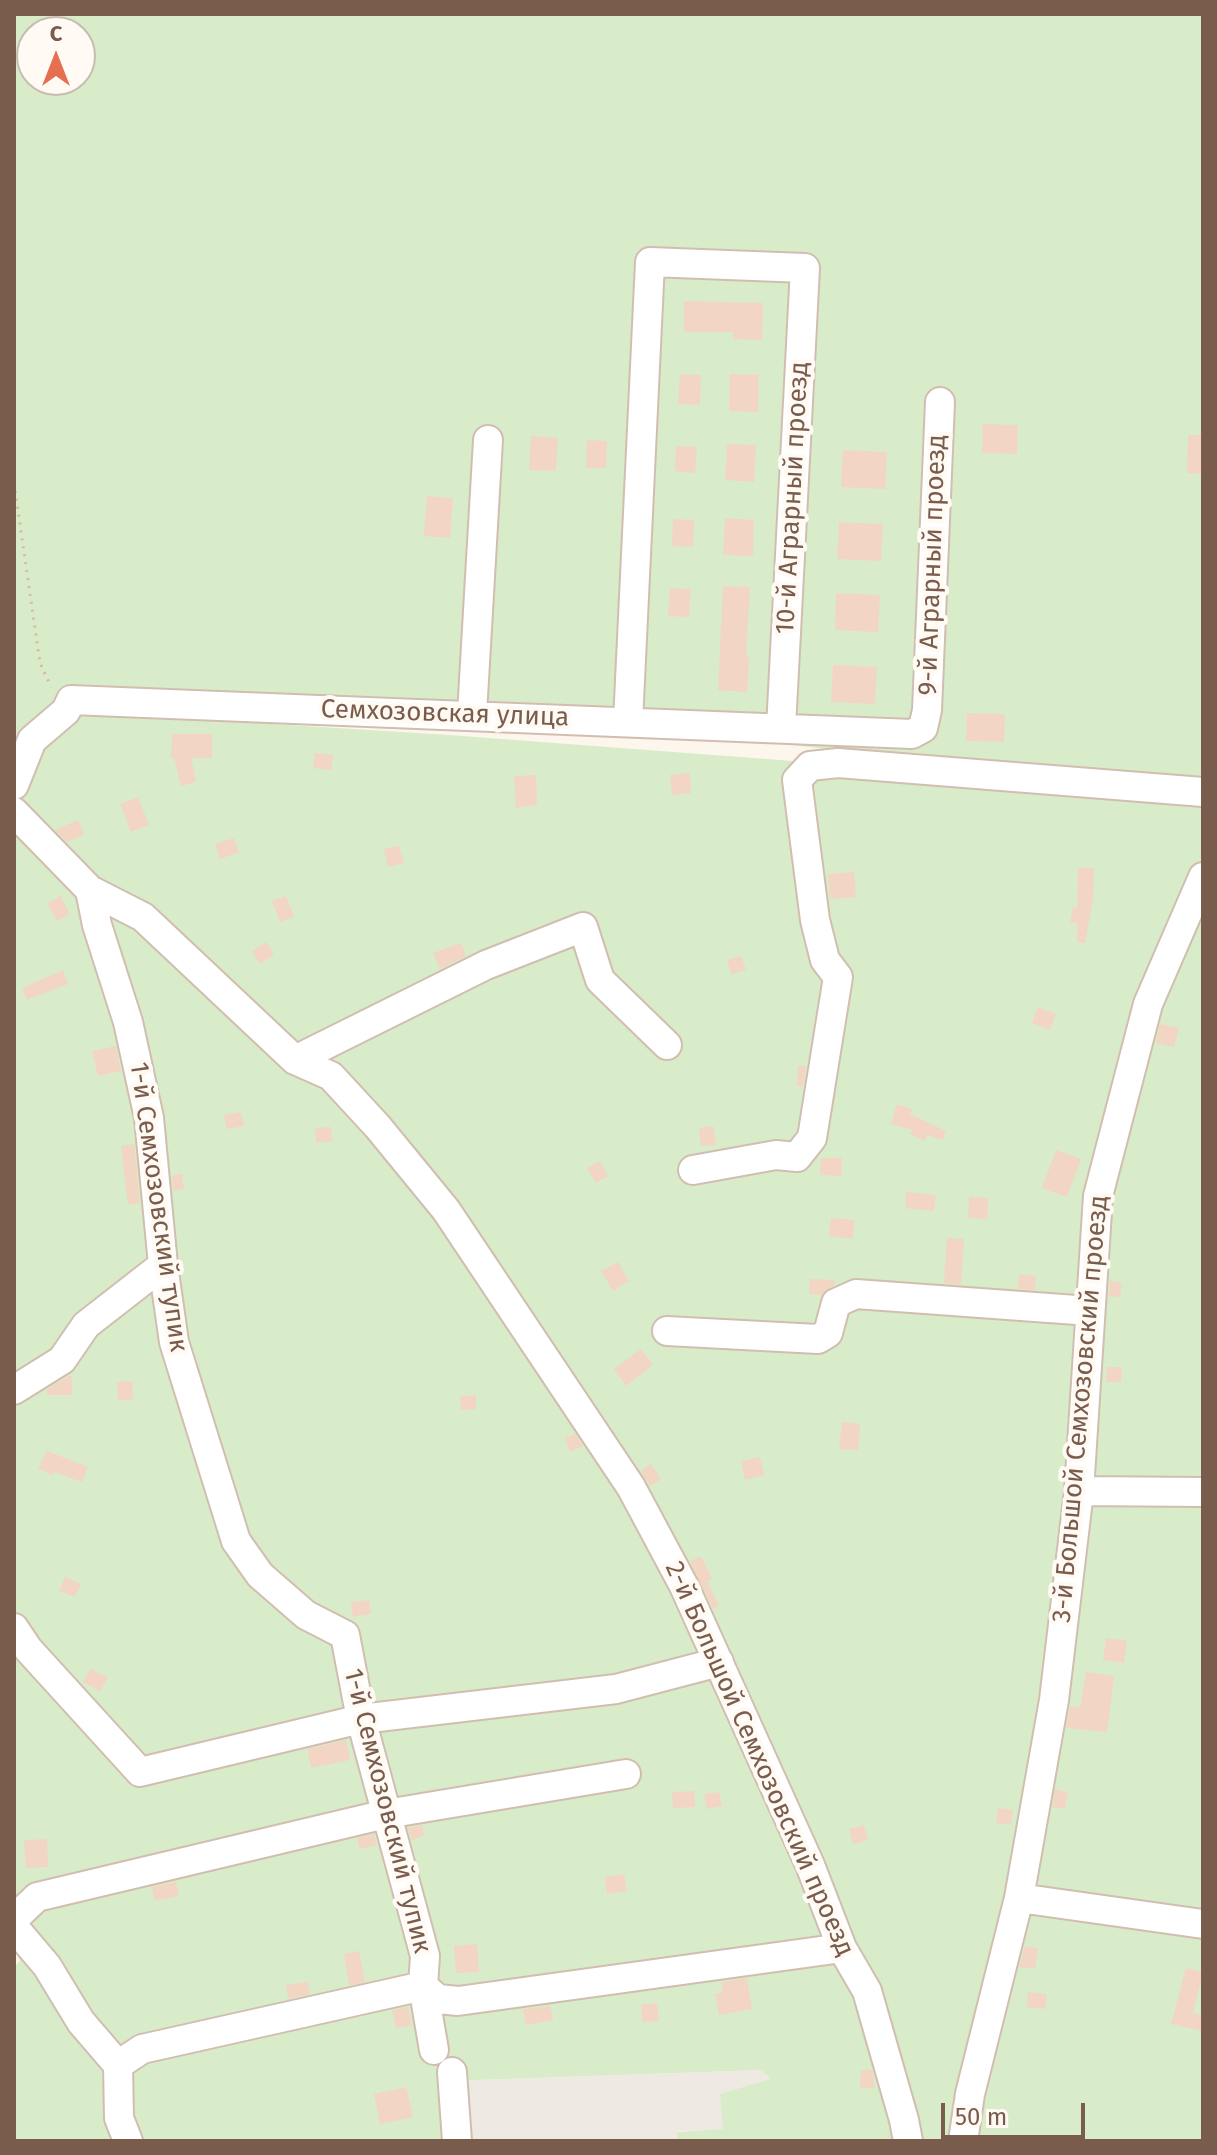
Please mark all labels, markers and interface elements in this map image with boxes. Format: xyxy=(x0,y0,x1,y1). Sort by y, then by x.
north arrow xyxy=(16,16,96,96)
text: С xyxy=(50,20,62,47)
street label: 10-й Аграрный проезд xyxy=(770,361,816,635)
street label: 9-й Аграрный проезд xyxy=(913,434,953,696)
street label: Семхозовская улица xyxy=(320,694,570,734)
street label: 1-й Семхозовский тупик xyxy=(122,1060,194,1354)
street label: 3-й Большой Семхозовский проезд xyxy=(1047,1194,1115,1624)
street label: 2-й Большой Семхозовский проезд xyxy=(658,1557,860,1961)
street label: 1-й Семхозовский тупик xyxy=(336,1665,438,1957)
scale bar xyxy=(945,2087,1089,2137)
text: 50 m xyxy=(955,2103,1007,2131)

